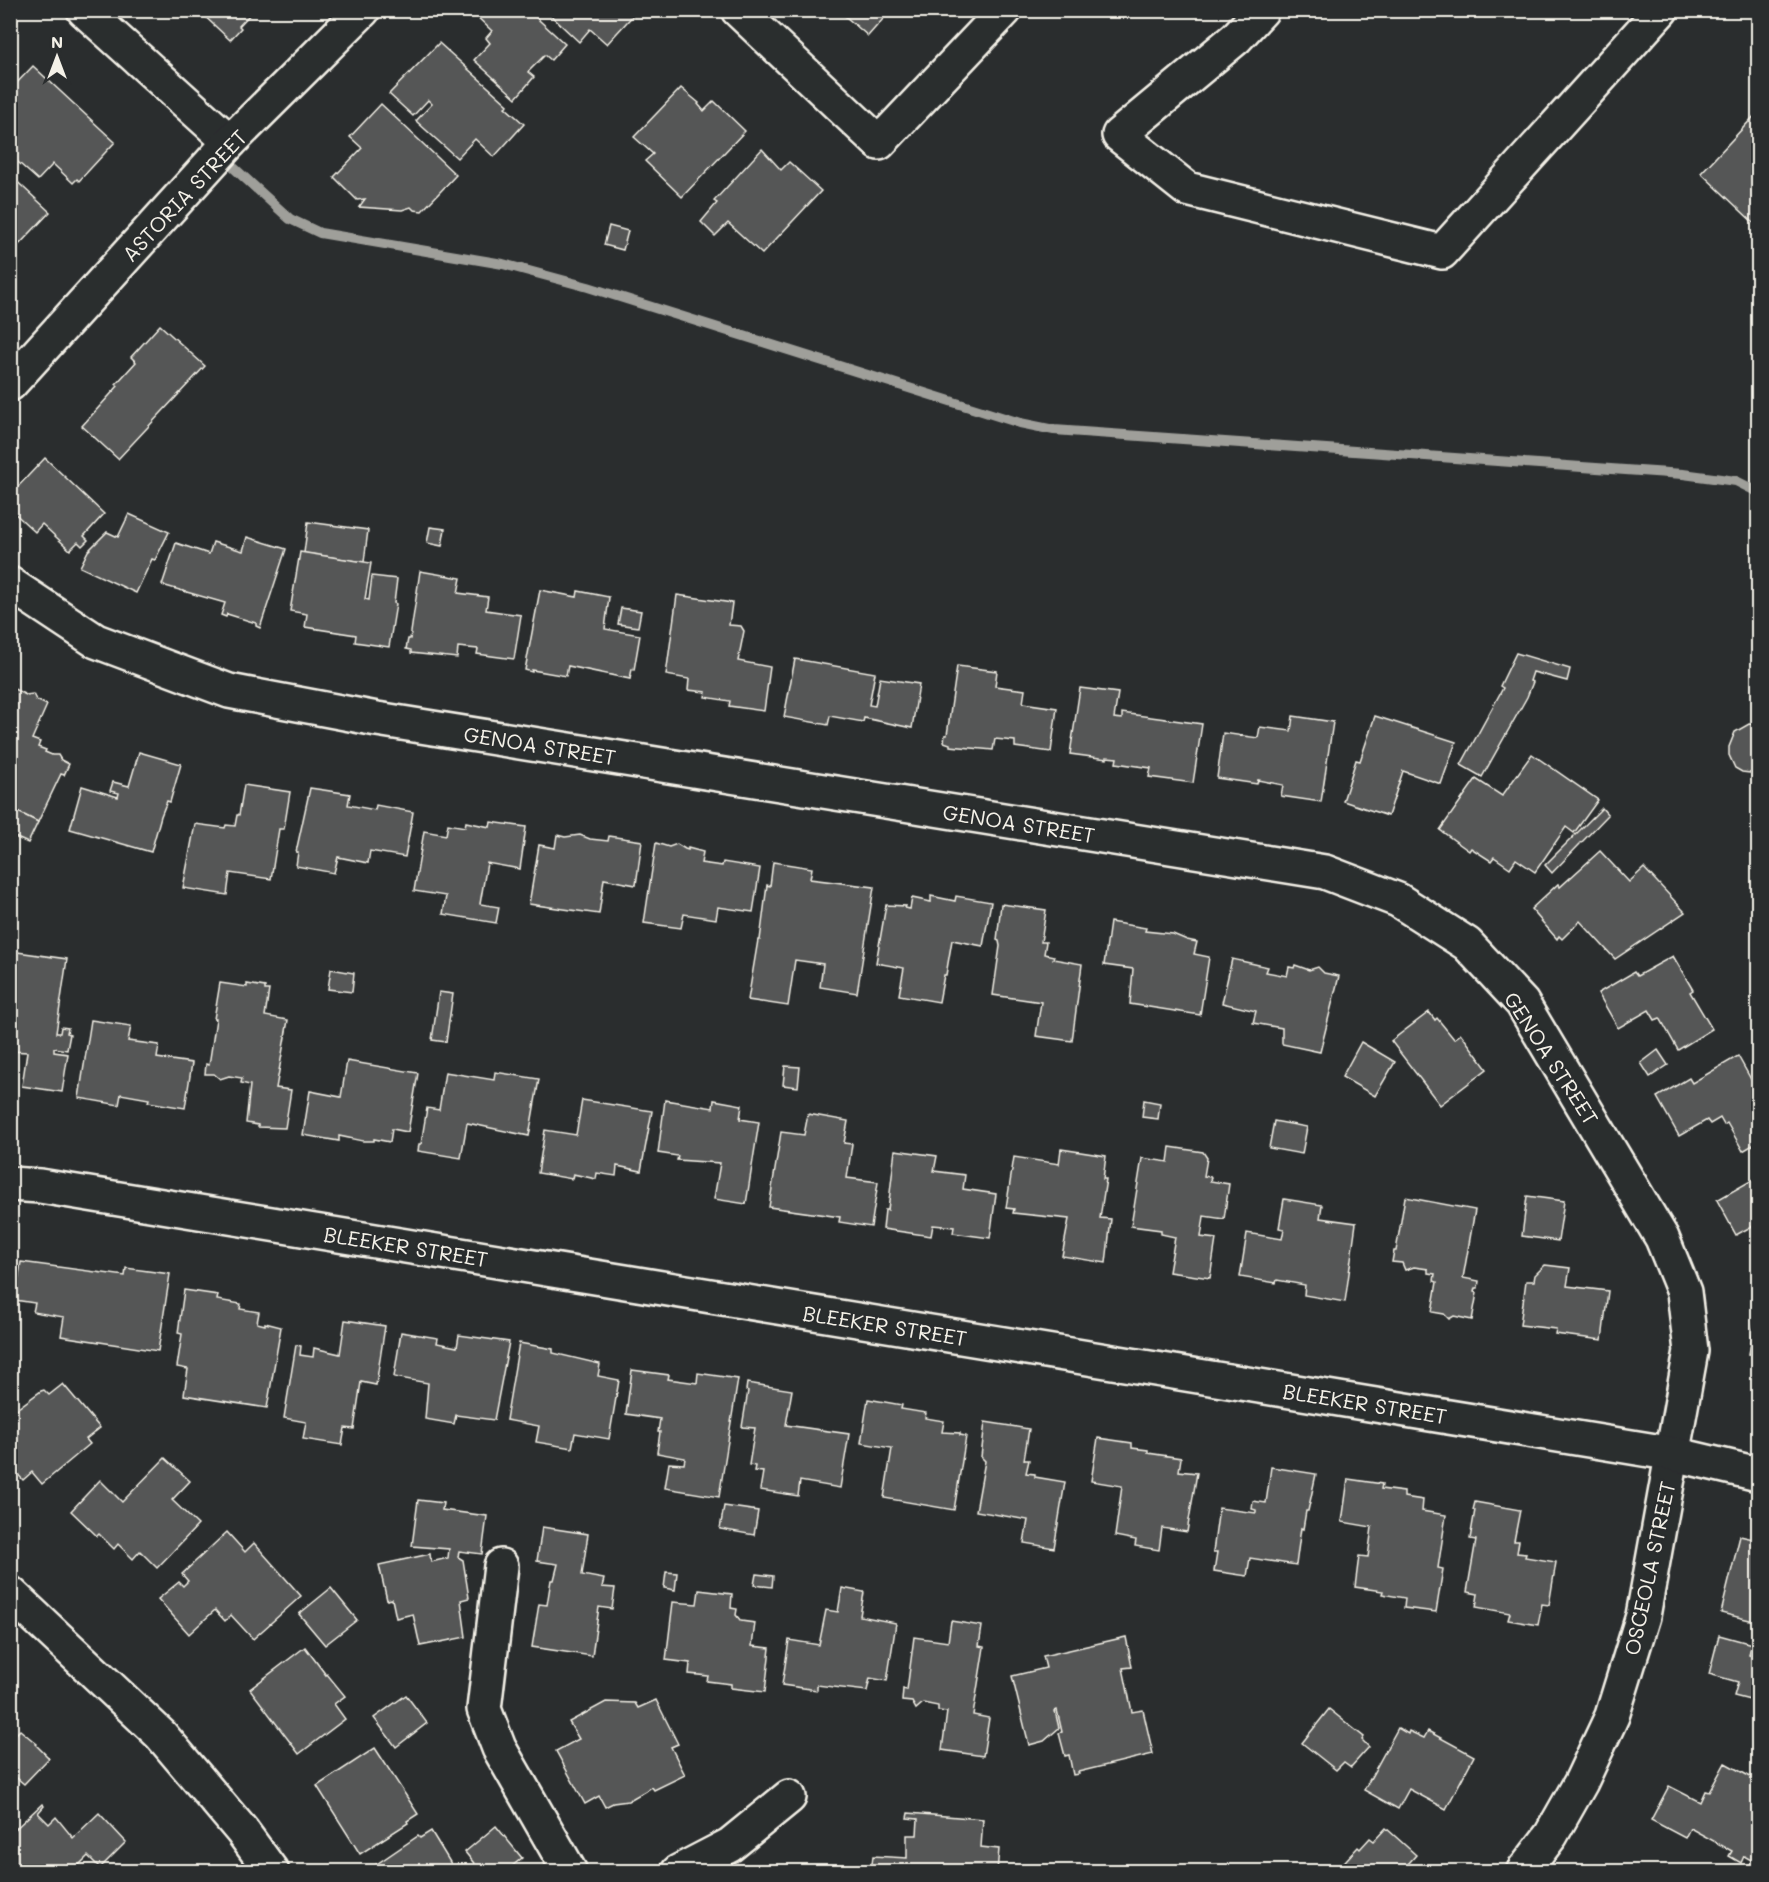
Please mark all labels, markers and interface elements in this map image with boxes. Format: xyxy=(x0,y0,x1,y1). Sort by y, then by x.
north arrow xyxy=(27,27,87,87)
text: N xyxy=(51,31,63,52)
street label: ASTORIA STREET xyxy=(116,123,252,267)
street label: GENOA STREET xyxy=(462,720,618,770)
street label: GENOA STREET xyxy=(941,798,1097,848)
street label: GENOA STREET xyxy=(1499,986,1605,1130)
street label: BLEEKER STREET xyxy=(322,1220,490,1272)
street label: BLEEKER STREET xyxy=(801,1299,969,1351)
street label: BLEEKER STREET xyxy=(1281,1377,1449,1429)
street label: OSCEOLA STREET xyxy=(1617,1479,1681,1657)

